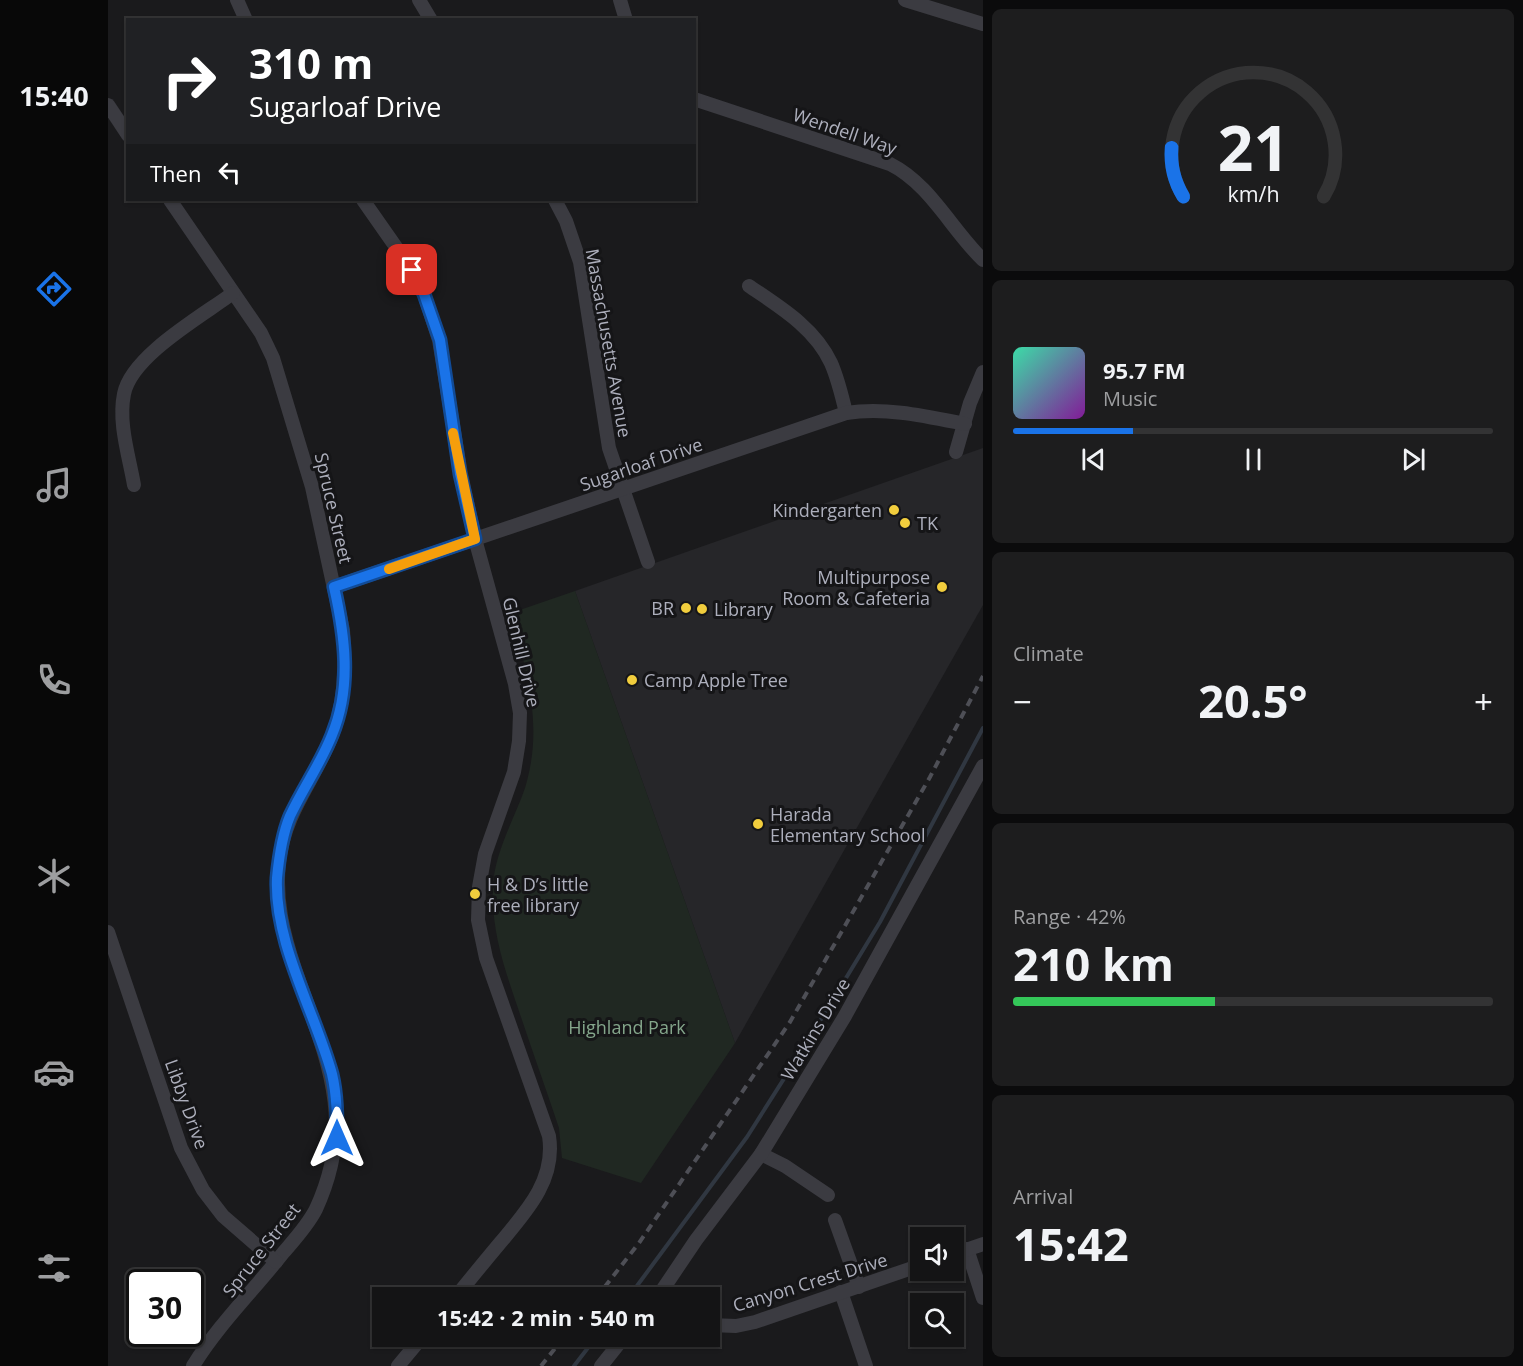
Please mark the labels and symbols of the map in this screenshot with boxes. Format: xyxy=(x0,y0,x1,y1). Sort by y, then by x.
street label: Wendell Way xyxy=(790,102,901,160)
pin xyxy=(386,244,437,295)
street label: Massachusetts Avenue xyxy=(581,247,637,439)
street label: Sugarloaf Drive xyxy=(576,432,706,496)
street label: Spruce Street xyxy=(310,450,358,566)
place label: Kindergarten xyxy=(772,498,882,522)
marker: Kindergarten xyxy=(887,503,901,517)
place label: TK xyxy=(917,511,939,535)
marker: TK xyxy=(898,516,912,530)
place label: Multipurpose Room & Cafeteria xyxy=(782,565,930,610)
marker: Multipurpose Room & Cafeteria xyxy=(935,580,949,594)
street label: Glenhill Drive xyxy=(498,595,546,709)
place label: BR xyxy=(651,596,674,620)
place label: Library xyxy=(714,597,774,621)
marker: BR xyxy=(679,601,693,615)
marker: Library xyxy=(695,602,709,616)
place label: Camp Apple Tree xyxy=(644,668,788,692)
marker: Camp Apple Tree xyxy=(625,673,639,687)
place label: Harada Elementary School xyxy=(770,802,926,847)
marker: Harada Elementary School xyxy=(751,817,765,831)
place label: H & D’s little free library xyxy=(487,872,589,917)
marker: H & D’s little free library xyxy=(468,887,482,901)
street label: Watkins Drive xyxy=(775,973,855,1085)
park label: Highland Park xyxy=(568,1015,686,1039)
street label: Libby Drive xyxy=(160,1056,214,1152)
position arrow xyxy=(305,1106,369,1170)
street label: Spruce Street xyxy=(217,1198,305,1302)
street label: Canyon Crest Drive xyxy=(730,1247,890,1317)
speed limit sign: 30 xyxy=(126,1269,204,1347)

